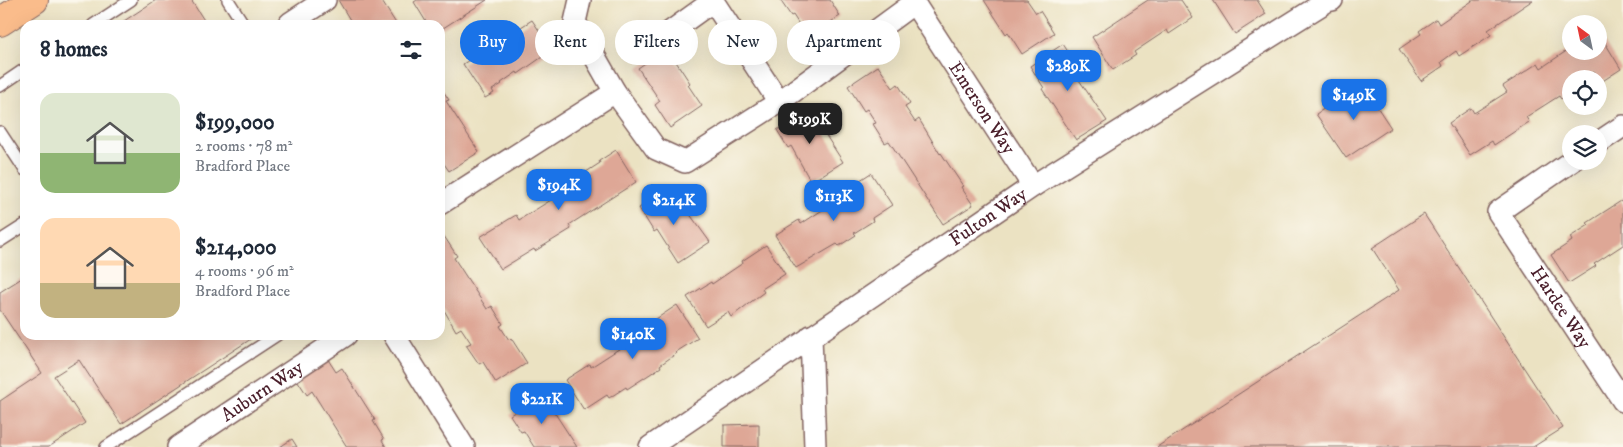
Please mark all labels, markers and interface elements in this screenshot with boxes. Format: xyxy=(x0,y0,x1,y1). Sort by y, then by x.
north arrow xyxy=(1562,15,1608,60)
map controls xyxy=(1562,15,1607,170)
chip: Buy xyxy=(460,20,525,65)
chip: Rent xyxy=(535,20,605,65)
chip: Filters xyxy=(615,20,698,65)
chip: New xyxy=(708,20,777,65)
chip: Apartment xyxy=(787,20,900,65)
icon: filters xyxy=(397,36,425,64)
text: 8 homes xyxy=(40,37,108,63)
pin: $289K xyxy=(1033,49,1103,92)
text: $289K xyxy=(1046,56,1090,76)
street label: Emerson Way xyxy=(944,57,1021,159)
button: locate xyxy=(1562,70,1607,115)
pin: $149K xyxy=(1319,78,1389,121)
text: $149K xyxy=(1332,85,1376,105)
pin: $199K xyxy=(775,102,845,145)
text: $199K xyxy=(789,109,831,129)
text: $199,000 xyxy=(195,110,275,136)
icon: home xyxy=(80,113,140,173)
button: layers xyxy=(1562,125,1607,170)
text: 2 rooms · 78 m² xyxy=(195,136,292,156)
text: Bradford Place xyxy=(195,156,290,176)
pin: $194K xyxy=(524,168,594,211)
text: $194K xyxy=(538,175,581,195)
pin: $113K xyxy=(799,180,869,222)
street label: Fulton Way xyxy=(945,182,1032,251)
pin: $214K xyxy=(639,184,709,226)
text: $113K xyxy=(815,186,853,206)
text: $214K xyxy=(653,190,695,210)
text: $214,000 xyxy=(195,235,277,261)
icon: home xyxy=(80,238,140,298)
text: 4 rooms · 96 m² xyxy=(195,261,294,281)
street label: Hardee Way xyxy=(1526,262,1597,353)
text: Bradford Place xyxy=(195,281,290,301)
pin: $140K xyxy=(598,318,668,360)
text: $140K xyxy=(611,324,655,344)
street label: Auburn Way xyxy=(217,355,308,427)
pin: $221K xyxy=(507,382,577,425)
text: $221K xyxy=(521,389,563,409)

